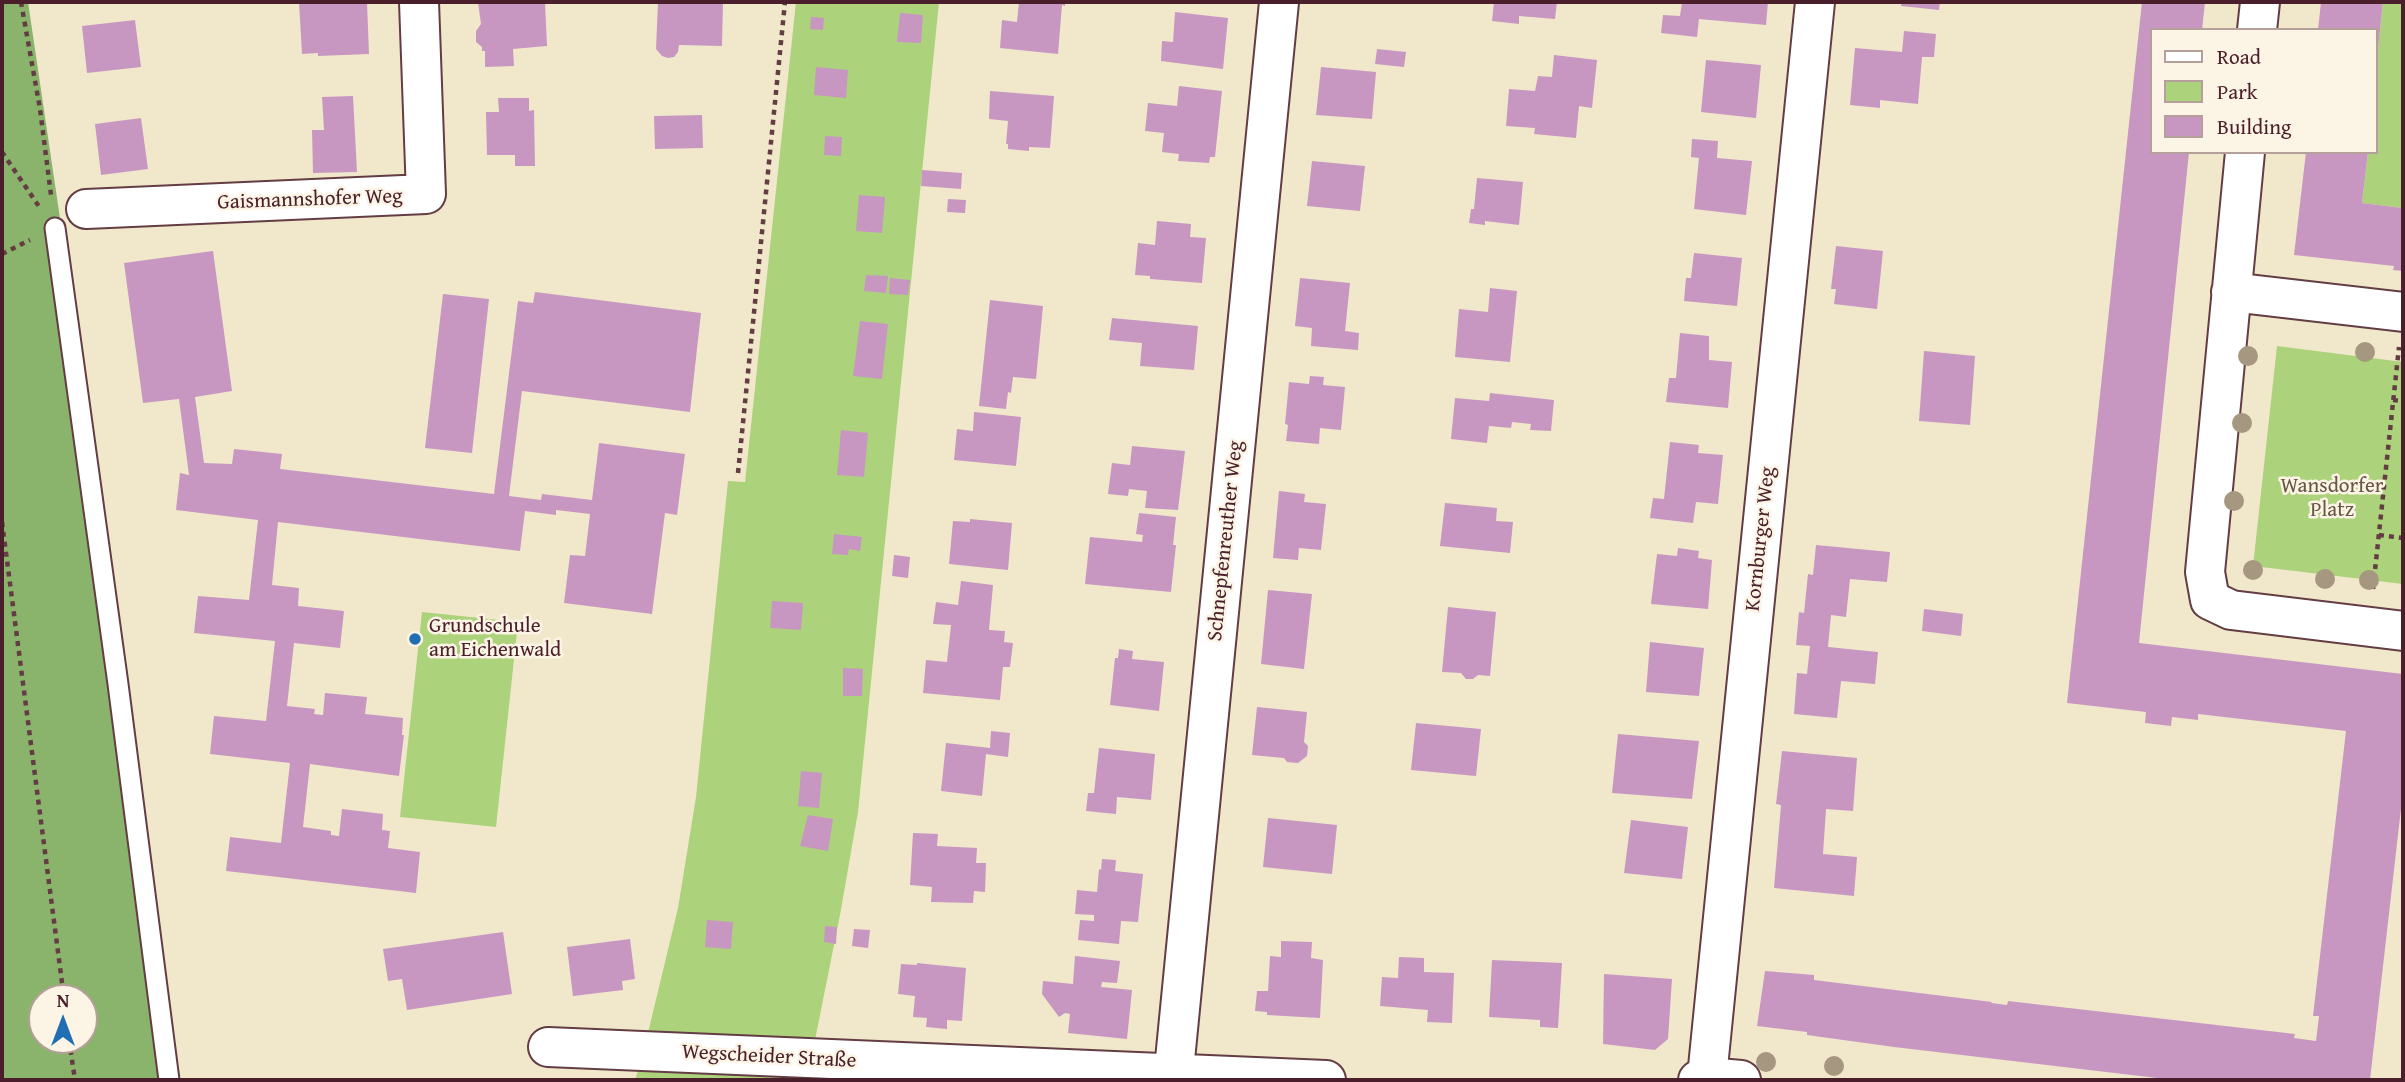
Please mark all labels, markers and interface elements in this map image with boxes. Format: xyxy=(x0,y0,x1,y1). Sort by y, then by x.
legend xyxy=(2150,28,2377,154)
text: Road xyxy=(2217,41,2261,72)
text: Park xyxy=(2217,76,2258,107)
text: Building xyxy=(2217,111,2291,142)
street label: Gaismannshofer Weg xyxy=(217,184,403,216)
street label: Schnepfenreuther Weg xyxy=(1203,439,1249,643)
street label: Kornburger Weg xyxy=(1741,465,1781,613)
park label: Wansdorfer Platz xyxy=(2281,474,2383,524)
place label: Grundschule am Eichenwald xyxy=(429,614,561,664)
marker: Grundschule am Eichenwald xyxy=(407,631,423,647)
north arrow xyxy=(28,984,98,1054)
text: N xyxy=(57,986,69,1014)
street label: Wegscheider Straße xyxy=(681,1040,857,1074)

